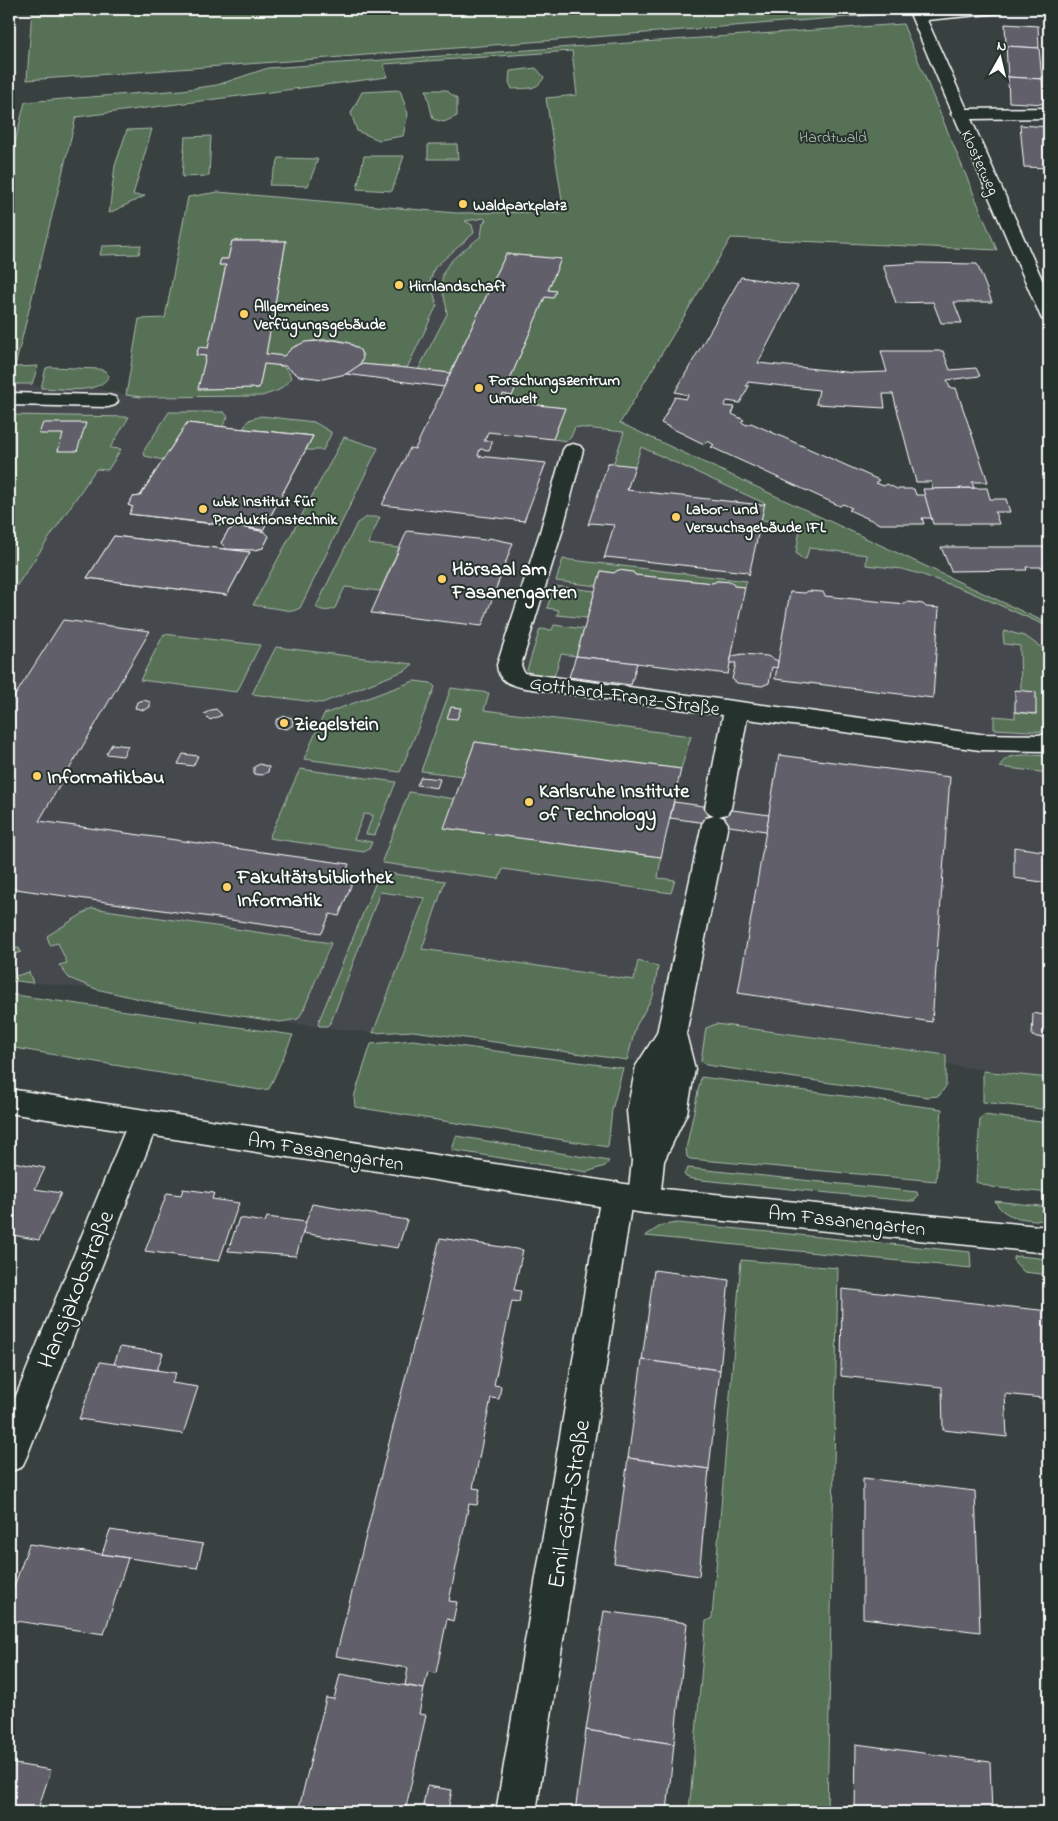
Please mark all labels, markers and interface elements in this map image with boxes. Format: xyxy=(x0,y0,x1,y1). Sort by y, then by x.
north arrow xyxy=(976,32,1026,82)
text: N xyxy=(995,36,1008,58)
park label: Hardtwald xyxy=(799,126,867,150)
street label: Klosterweg xyxy=(954,126,1005,199)
place label: Waldparkplatz xyxy=(473,194,568,218)
marker: Waldparkplatz xyxy=(457,198,469,210)
place label: Hirnlandschaft xyxy=(409,275,507,299)
marker: Hirnlandschaft xyxy=(393,279,405,291)
place label: Allgemeines Verfügungsgebäude xyxy=(253,295,387,338)
marker: Allgemeines Verfügungsgebäude xyxy=(238,308,250,320)
place label: Forschungszentrum Umwelt xyxy=(488,369,621,411)
marker: Forschungszentrum Umwelt xyxy=(473,382,485,394)
place label: wbk Institut für Produktionstechnik xyxy=(213,490,338,532)
place label: Labor- und Versuchsgebäude IFL xyxy=(685,498,827,541)
marker: wbk Institut für Produktionstechnik xyxy=(197,503,209,515)
marker: Labor- und Versuchsgebäude IFL xyxy=(670,511,682,523)
place label: Hörsaal am Fasanengarten xyxy=(451,556,577,609)
marker: Hörsaal am Fasanengarten xyxy=(436,573,448,585)
street label: Gotthard-Franz-Straße xyxy=(528,670,722,725)
place label: Ziegelstein xyxy=(294,711,379,741)
marker: Ziegelstein xyxy=(278,717,290,729)
place label: Informatikbau xyxy=(47,764,164,793)
marker: Informatikbau xyxy=(31,770,43,782)
place label: Karlsruhe Institute of Technology xyxy=(539,778,690,831)
marker: Karlsruhe Institute of Technology xyxy=(523,796,535,808)
place label: Fakultätsbibliothek Informatik xyxy=(236,864,395,916)
marker: Fakultätsbibliothek Informatik xyxy=(221,881,233,893)
street label: Am Fasanengarten xyxy=(245,1127,406,1181)
street label: Am Fasanengarten xyxy=(767,1200,927,1246)
street label: Hansjakobstraße xyxy=(30,1205,125,1374)
street label: Emil-Gött-Straße xyxy=(540,1417,601,1591)

